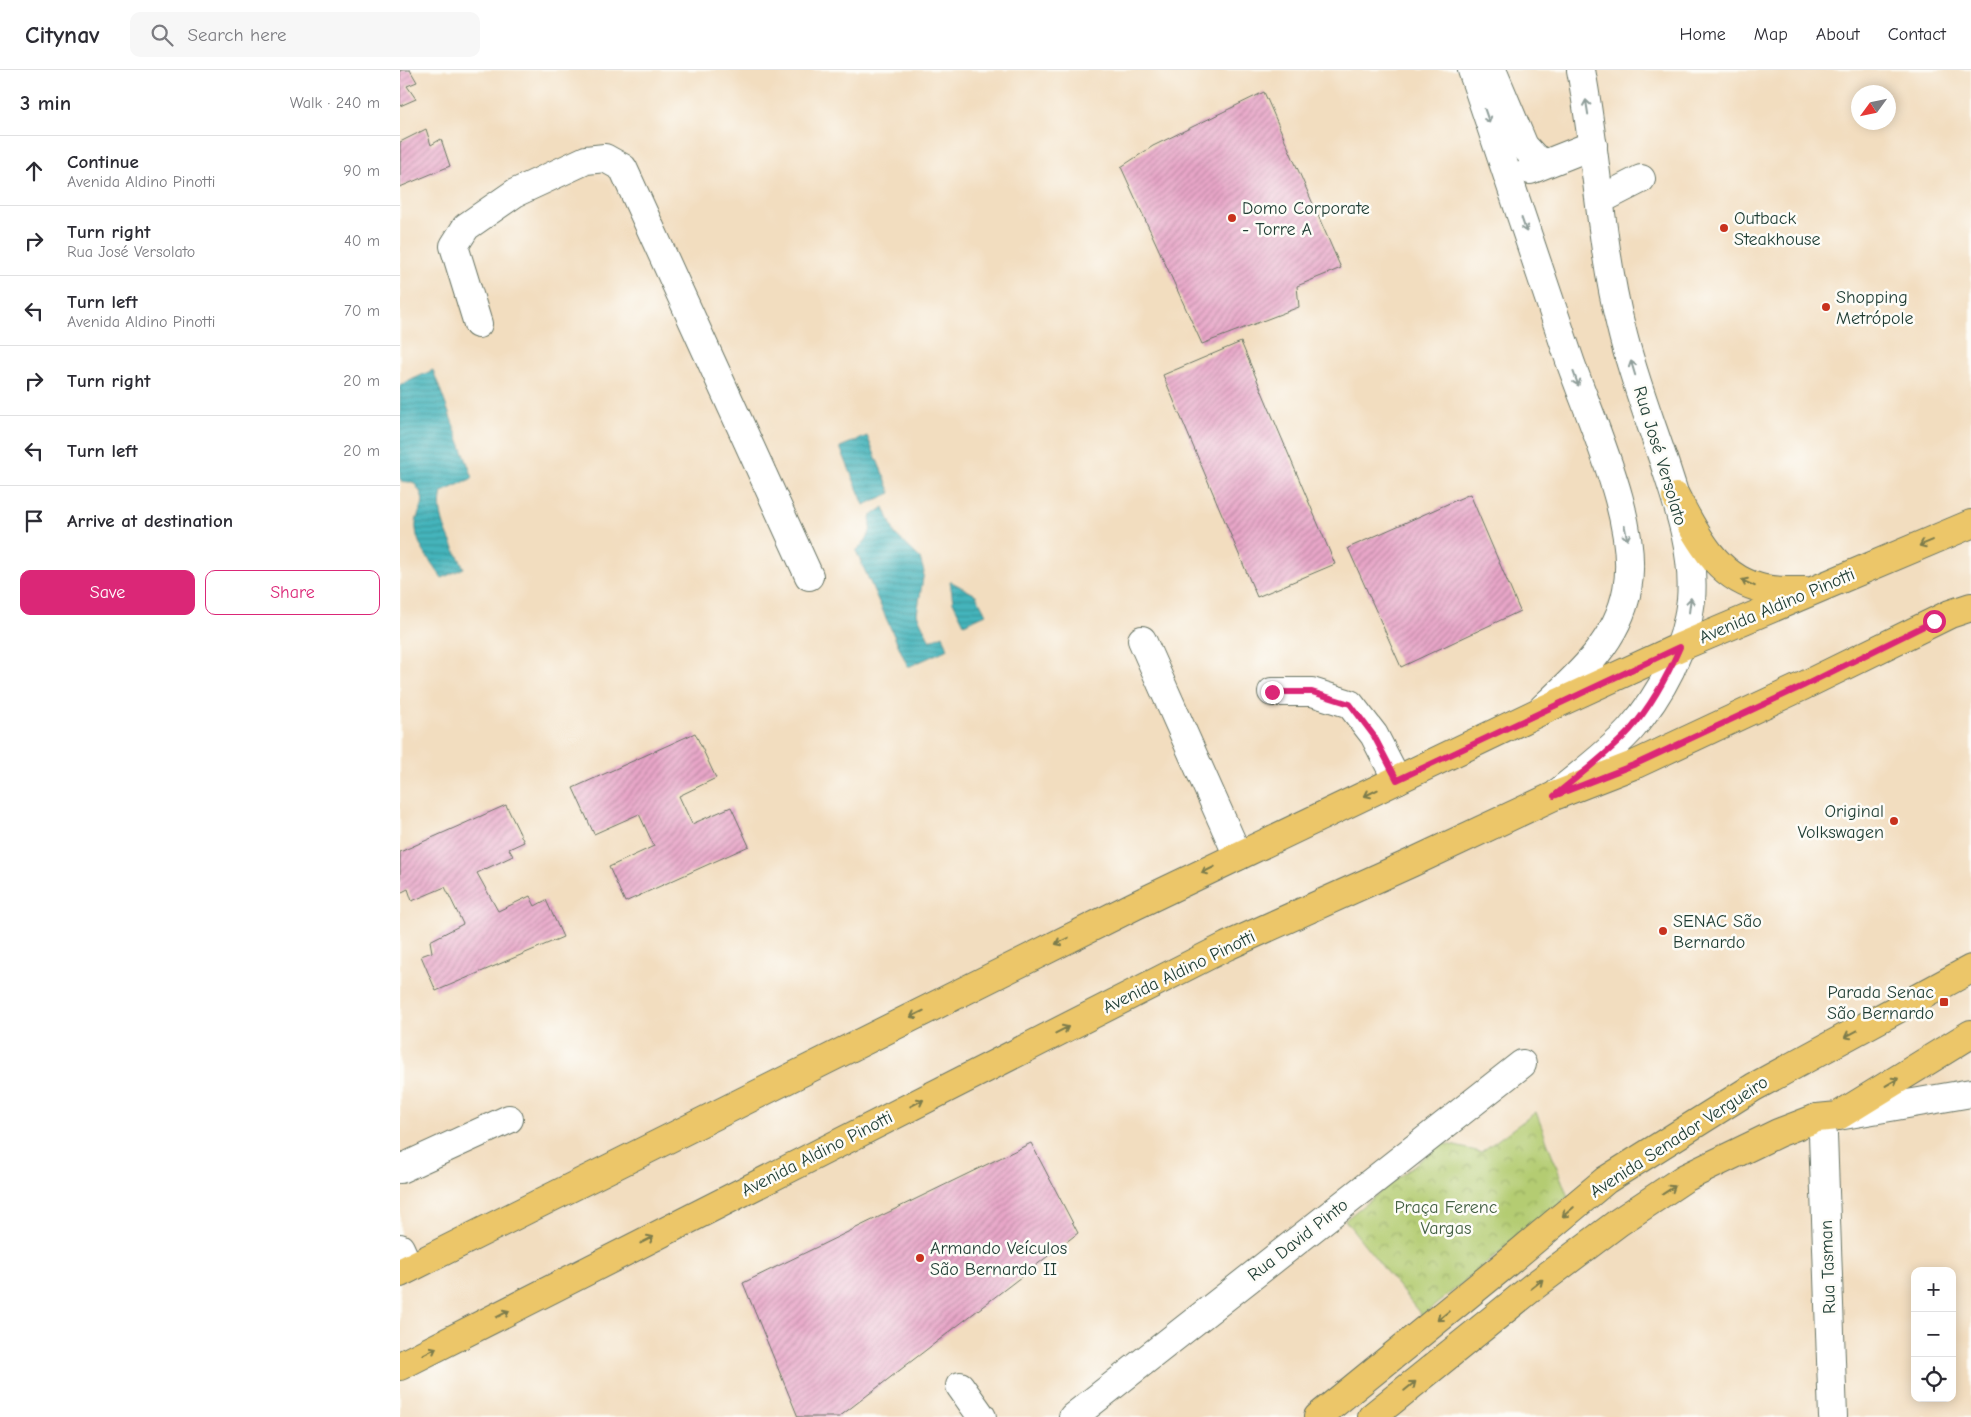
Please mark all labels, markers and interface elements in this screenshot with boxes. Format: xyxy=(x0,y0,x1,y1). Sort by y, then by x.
search box xyxy=(130,12,480,57)
text: Citynav xyxy=(25,21,100,49)
icon: search xyxy=(148,21,176,49)
text: Search here xyxy=(188,24,286,46)
text: Home xyxy=(1679,24,1726,45)
text: Map xyxy=(1754,24,1788,45)
text: About xyxy=(1816,24,1860,45)
text: Contact xyxy=(1888,24,1946,45)
north arrow xyxy=(1851,85,1896,130)
text: 3 min xyxy=(20,91,71,115)
text: Walk · 240 m xyxy=(290,94,380,112)
one-way arrow xyxy=(1582,100,1592,116)
one-way arrow xyxy=(1483,108,1492,124)
text: Continue xyxy=(67,151,139,173)
icon: ahead xyxy=(20,157,48,185)
text: 90 m xyxy=(343,162,380,180)
text: Avenida Aldino Pinotti xyxy=(67,173,215,191)
place label: Domo Corporate - Torre A xyxy=(1242,198,1370,240)
place label: Outback Steakhouse xyxy=(1734,208,1820,250)
marker: Domo Corporate - Torre A xyxy=(1226,212,1238,224)
one-way arrow xyxy=(1519,217,1529,233)
text: Turn right xyxy=(67,221,151,243)
marker: Outback Steakhouse xyxy=(1718,222,1730,234)
icon: right xyxy=(20,227,48,255)
text: 40 m xyxy=(344,232,380,250)
text: Rua José Versolato xyxy=(67,243,195,261)
place label: Shopping Metrópole xyxy=(1836,287,1913,329)
text: Turn left xyxy=(67,291,138,313)
icon: left xyxy=(20,297,48,325)
marker: Shopping Metrópole xyxy=(1820,301,1832,313)
text: 70 m xyxy=(344,302,380,320)
text: Avenida Aldino Pinotti xyxy=(67,313,215,331)
one-way arrow xyxy=(1627,360,1637,376)
icon: right xyxy=(20,367,48,395)
text: Turn right xyxy=(67,370,151,392)
one-way arrow xyxy=(1572,370,1581,386)
text: 20 m xyxy=(343,372,380,390)
street label: Rua José Versolato xyxy=(1629,384,1691,528)
icon: left xyxy=(20,437,48,465)
text: Turn left xyxy=(67,440,138,462)
text: 20 m xyxy=(343,442,380,460)
icon: arrive xyxy=(20,507,48,535)
text: Arrive at destination xyxy=(67,510,233,532)
one-way arrow xyxy=(1622,525,1631,541)
one-way arrow xyxy=(1919,539,1934,549)
street label: Avenida Aldino Pinotti xyxy=(1696,564,1858,648)
button: Save xyxy=(20,570,195,615)
button: Share xyxy=(205,570,380,615)
one-way arrow xyxy=(1741,578,1756,587)
one-way arrow xyxy=(1685,598,1695,614)
route start xyxy=(1923,610,1946,633)
route end xyxy=(1261,681,1284,704)
one-way arrow xyxy=(1364,788,1379,798)
place label: Original Volkswagen xyxy=(1798,801,1884,843)
marker: Original Volkswagen xyxy=(1888,815,1900,827)
one-way arrow xyxy=(1201,866,1216,875)
place label: SENAC São Bernardo xyxy=(1673,911,1762,953)
marker: SENAC São Bernardo xyxy=(1657,925,1669,937)
street label: Avenida Aldino Pinotti xyxy=(1099,926,1259,1018)
one-way arrow xyxy=(1055,937,1070,947)
place label: Parada Senac São Bernardo xyxy=(1827,982,1934,1024)
marker: Parada Senac São Bernardo xyxy=(1938,996,1950,1008)
one-way arrow xyxy=(910,1010,925,1019)
one-way arrow xyxy=(1054,1025,1069,1034)
one-way arrow xyxy=(1844,1030,1859,1039)
street label: Avenida Senador Vergueiro xyxy=(1586,1071,1772,1203)
one-way arrow xyxy=(1885,1077,1899,1087)
one-way arrow xyxy=(909,1098,924,1107)
street label: Avenida Aldino Pinotti xyxy=(738,1107,896,1201)
one-way arrow xyxy=(1661,1184,1675,1194)
street label: Rua David Pinto xyxy=(1244,1194,1352,1286)
park label: Praça Ferenc Vargas xyxy=(1395,1197,1498,1239)
one-way arrow xyxy=(1562,1206,1575,1218)
street label: Rua Tasman xyxy=(1816,1220,1840,1314)
one-way arrow xyxy=(640,1235,655,1245)
place label: Armando Veículos São Bernardo II xyxy=(930,1238,1067,1280)
marker: Armando Veículos São Bernardo II xyxy=(914,1252,926,1264)
map controls xyxy=(1911,1267,1956,1402)
button: + xyxy=(1911,1267,1956,1312)
one-way arrow xyxy=(1530,1279,1543,1290)
one-way arrow xyxy=(495,1309,510,1319)
one-way arrow xyxy=(1437,1310,1450,1321)
button: − xyxy=(1911,1312,1956,1357)
one-way arrow xyxy=(422,1346,437,1356)
button: locate xyxy=(1911,1357,1956,1402)
one-way arrow xyxy=(1403,1381,1416,1392)

